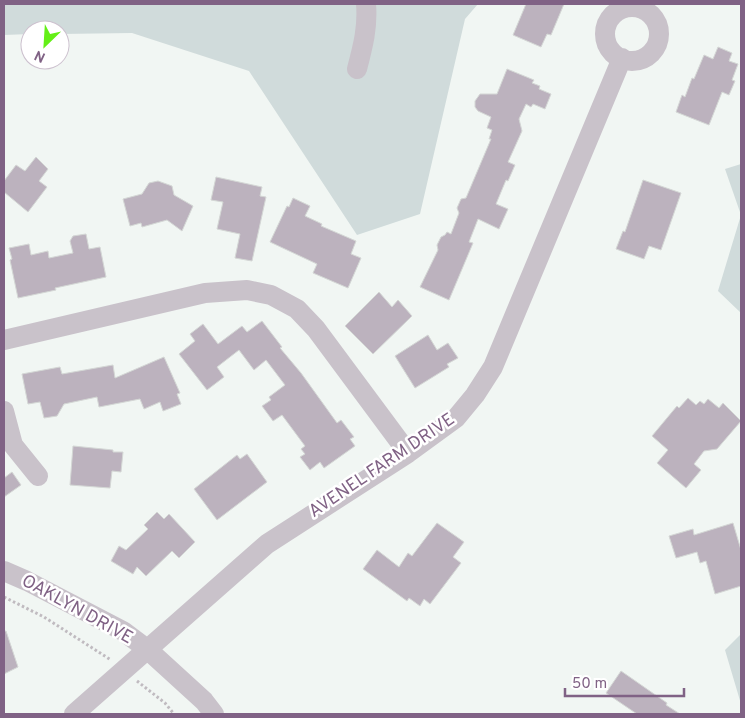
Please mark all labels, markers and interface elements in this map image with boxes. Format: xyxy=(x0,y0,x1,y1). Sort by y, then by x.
north arrow xyxy=(20,20,70,70)
text: N xyxy=(32,46,48,65)
street label: AVENEL FARM DRIVE xyxy=(304,409,460,523)
street label: OAKLYN DRIVE xyxy=(17,570,137,650)
scale bar xyxy=(565,666,684,698)
text: 50 m xyxy=(572,675,607,694)

